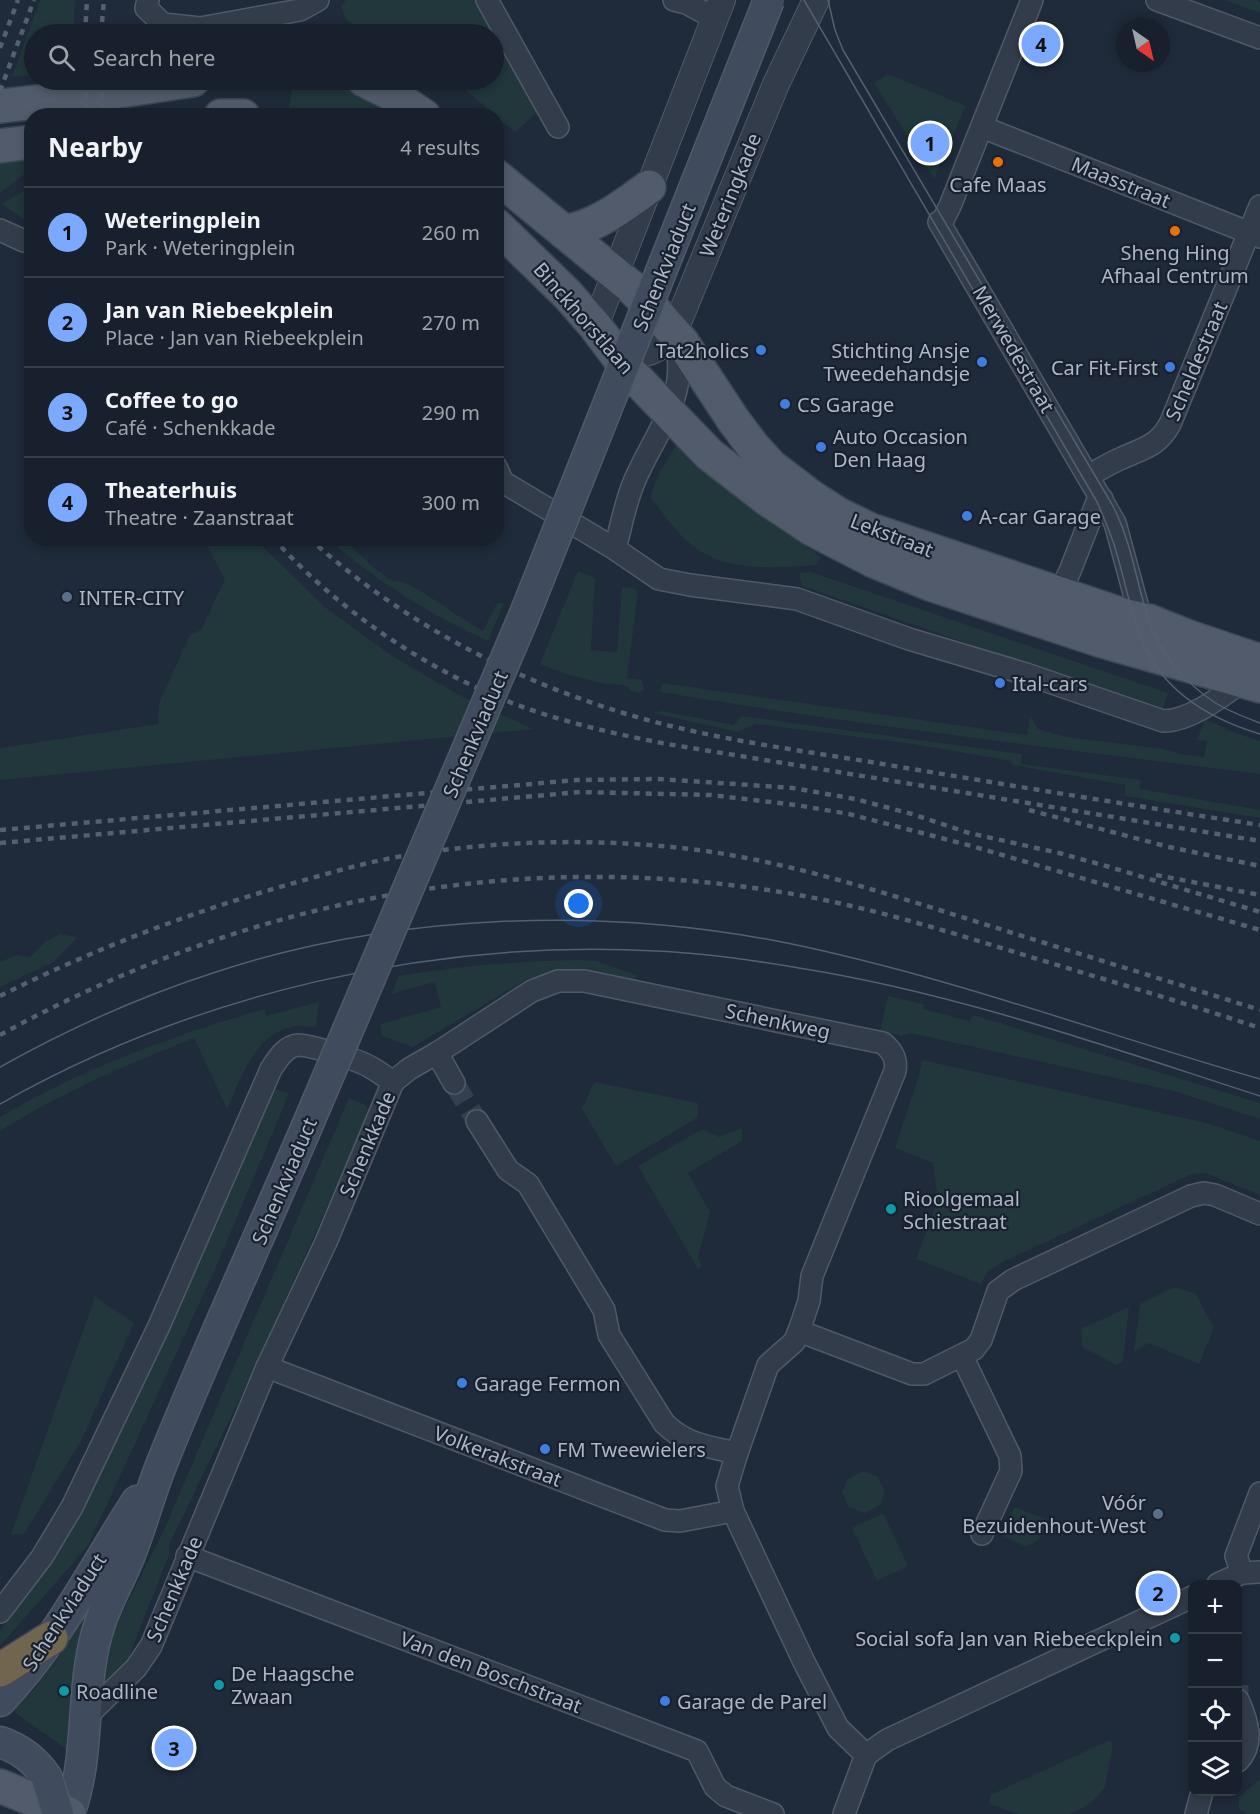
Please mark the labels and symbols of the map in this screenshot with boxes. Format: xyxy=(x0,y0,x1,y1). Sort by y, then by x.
north arrow xyxy=(1116,18,1170,72)
pin: 4 xyxy=(1022,22,1060,66)
pin: 1 xyxy=(910,120,950,166)
street label: Weteringkade xyxy=(693,129,767,261)
street label: Maasstraat xyxy=(1068,150,1174,214)
marker: Cafe Maas xyxy=(991,155,1005,169)
place label: Cafe Maas xyxy=(949,171,1047,198)
street label: Schenkviaduct xyxy=(626,199,702,335)
marker: Sheng Hing Afhaal Centrum xyxy=(1168,224,1182,238)
place label: Sheng Hing Afhaal Centrum xyxy=(1101,239,1249,289)
street label: Binckhorstlaan xyxy=(528,256,640,380)
street label: Merwedestraat xyxy=(967,281,1061,417)
street label: Scheldestraat xyxy=(1159,297,1233,425)
place label: Tat2holics xyxy=(656,337,749,364)
place label: Stichting Ansje Tweedehandsje xyxy=(823,337,970,387)
marker: Tat2holics xyxy=(754,343,768,357)
place label: Car Fit-First xyxy=(1051,354,1158,381)
marker: Stichting Ansje Tweedehandsje xyxy=(975,355,989,369)
marker: Car Fit-First xyxy=(1163,360,1177,374)
place label: CS Garage xyxy=(797,391,894,418)
marker: CS Garage xyxy=(778,397,792,411)
place label: Auto Occasion Den Haag xyxy=(833,423,968,473)
marker: Auto Occasion Den Haag xyxy=(814,440,828,454)
place label: A-car Garage xyxy=(979,503,1101,530)
street label: Lekstraat xyxy=(847,507,937,563)
marker: A-car Garage xyxy=(960,509,974,523)
place label: INTER-CITY xyxy=(79,584,185,611)
marker: INTER-CITY xyxy=(60,590,74,604)
street label: Schenkviaduct xyxy=(436,666,514,802)
place label: Ital-cars xyxy=(1012,670,1087,697)
marker: Ital-cars xyxy=(993,676,1007,690)
your location xyxy=(564,889,593,918)
street label: Schenkweg xyxy=(723,997,833,1045)
street label: Schenkkade xyxy=(333,1087,401,1201)
street label: Schenkviaduct xyxy=(245,1113,323,1249)
place label: Rioolgemaal Schiestraat xyxy=(903,1185,1020,1235)
marker: Rioolgemaal Schiestraat xyxy=(884,1202,898,1216)
place label: Garage Fermon xyxy=(474,1370,621,1397)
marker: Garage Fermon xyxy=(455,1376,469,1390)
street label: Volkerakstraat xyxy=(430,1419,566,1493)
place label: FM Tweewielers xyxy=(557,1436,706,1463)
marker: FM Tweewielers xyxy=(538,1442,552,1456)
place label: Vóór Bezuidenhout-West xyxy=(962,1489,1146,1539)
marker: Vóór Bezuidenhout-West xyxy=(1151,1507,1165,1521)
street label: Schenkkade xyxy=(140,1532,208,1646)
street label: Schenkviaduct xyxy=(16,1548,112,1676)
pin: 2 xyxy=(1138,1570,1178,1616)
street label: Van den Boschstraat xyxy=(396,1625,586,1719)
place label: Social sofa Jan van Riebeeckplein xyxy=(855,1625,1163,1652)
marker: Social sofa Jan van Riebeeckplein xyxy=(1168,1631,1182,1645)
place label: De Haagsche Zwaan xyxy=(231,1660,354,1710)
place label: Roadline xyxy=(76,1678,158,1705)
marker: De Haagsche Zwaan xyxy=(212,1678,226,1692)
marker: Roadline xyxy=(57,1684,71,1698)
place label: Garage de Parel xyxy=(677,1688,827,1715)
marker: Garage de Parel xyxy=(658,1694,672,1708)
pin: 3 xyxy=(154,1726,194,1770)

